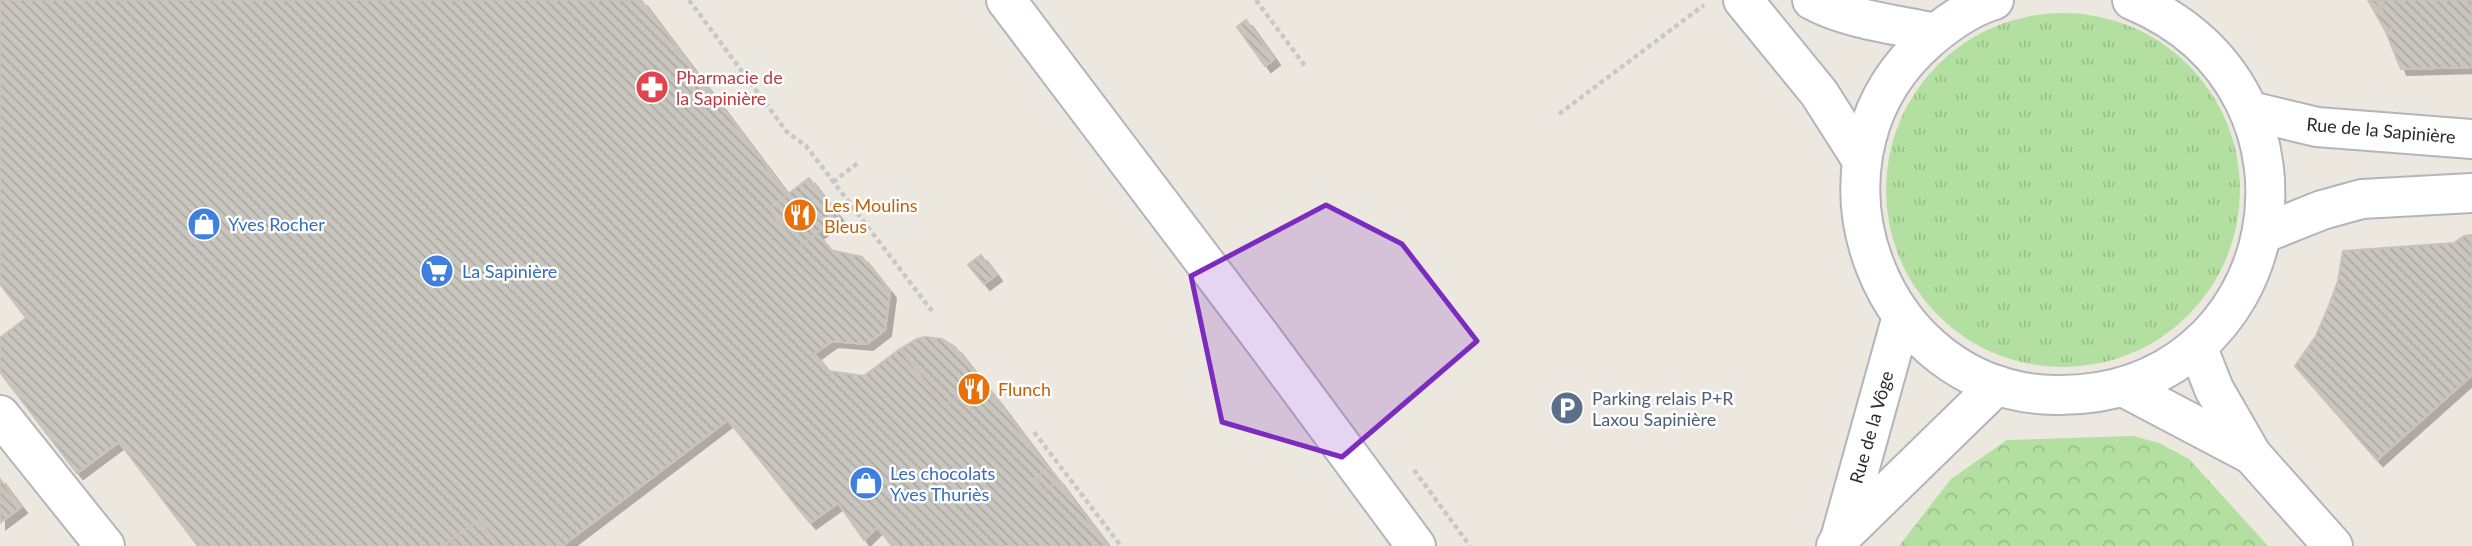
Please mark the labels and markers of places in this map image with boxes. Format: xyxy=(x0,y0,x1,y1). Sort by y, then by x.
place label: Pharmacie de la Sapinière xyxy=(676,66,783,109)
pharmacy icon: Pharmacie de la Sapinière xyxy=(633,68,671,106)
place label: Les Moulins Bleus xyxy=(824,194,918,237)
restaurant icon: Les Moulins Bleus xyxy=(781,196,819,234)
shop icon: Yves Rocher xyxy=(185,205,223,243)
place label: Yves Rocher xyxy=(228,213,325,235)
supermarket icon: La Sapinière xyxy=(418,252,456,290)
place label: La Sapinière xyxy=(462,260,557,282)
restaurant icon: Flunch xyxy=(955,370,993,408)
place label: Flunch xyxy=(998,378,1051,400)
place label: Parking relais P+R Laxou Sapinière xyxy=(1592,387,1734,430)
parking icon: Parking relais P+R Laxou Sapinière xyxy=(1548,389,1586,427)
place label: Les chocolats Yves Thuriès xyxy=(890,462,996,505)
shop icon: Les chocolats Yves Thuriès xyxy=(847,464,885,502)

